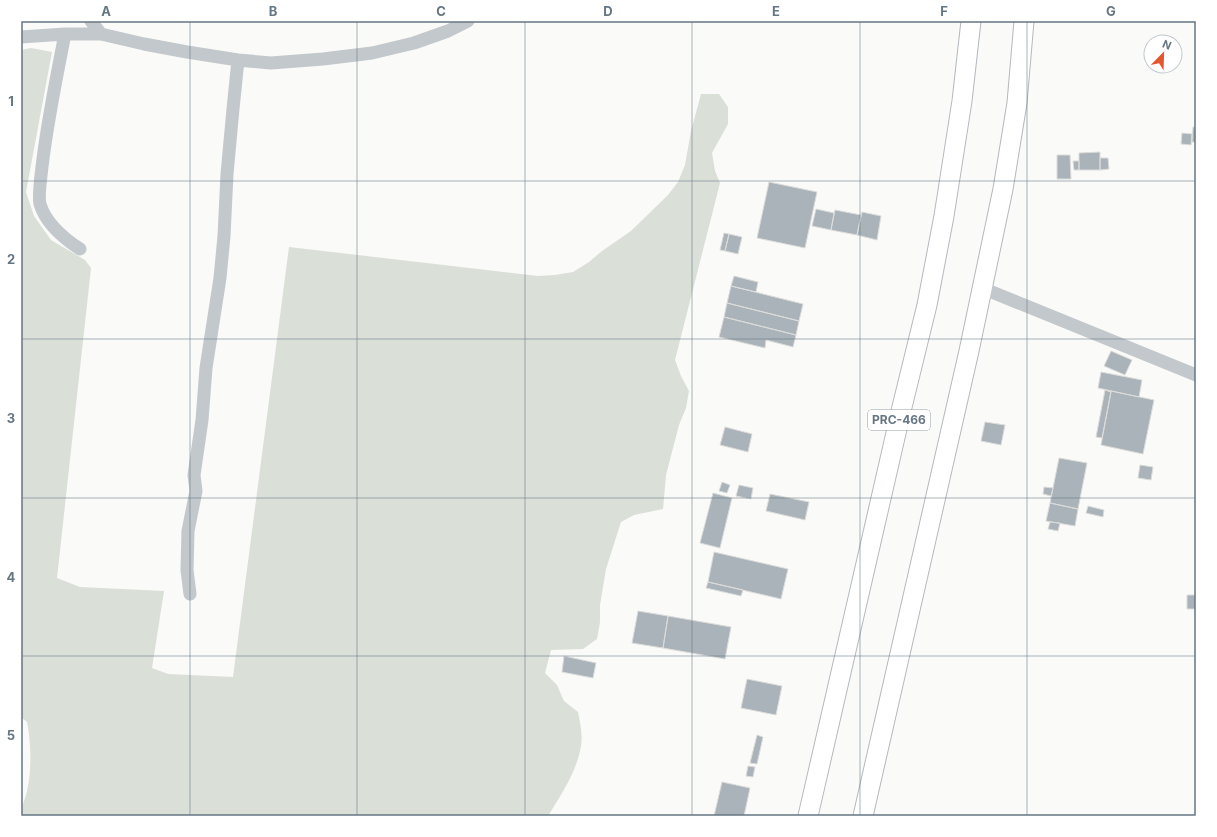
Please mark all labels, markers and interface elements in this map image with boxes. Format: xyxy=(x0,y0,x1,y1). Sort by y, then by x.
text: A xyxy=(101,3,111,19)
text: B xyxy=(269,3,278,19)
text: C xyxy=(436,3,446,19)
text: D xyxy=(603,3,613,19)
text: E xyxy=(772,3,780,19)
text: F xyxy=(940,3,948,19)
text: G xyxy=(1106,3,1116,19)
north arrow xyxy=(1143,34,1183,74)
text: N xyxy=(1160,37,1174,53)
text: 1 xyxy=(8,93,14,109)
text: 2 xyxy=(7,251,15,267)
text: 3 xyxy=(7,410,15,426)
road number: PRC-466 xyxy=(868,410,930,430)
text: 4 xyxy=(7,569,16,585)
text: 5 xyxy=(7,727,15,743)

